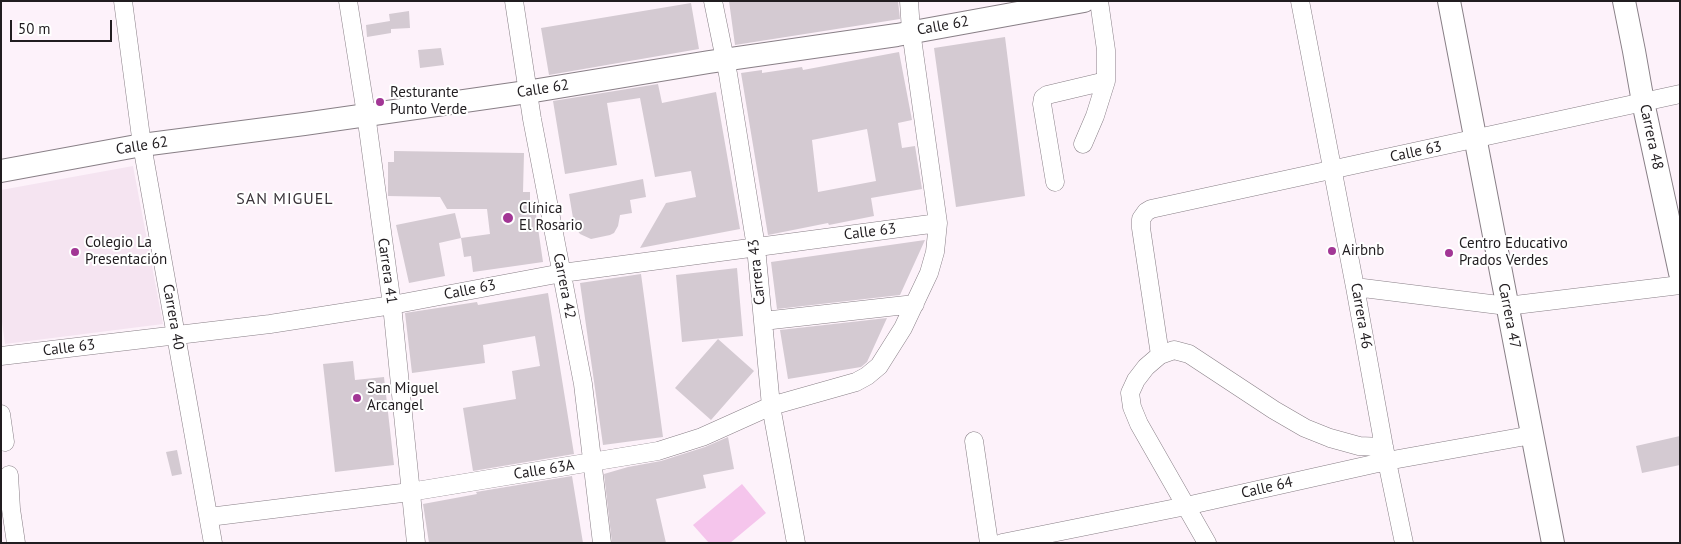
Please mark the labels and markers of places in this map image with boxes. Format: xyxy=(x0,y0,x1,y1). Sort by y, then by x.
place label: Resturante Punto Verde xyxy=(390,84,467,119)
marker: Resturante Punto Verde xyxy=(374,96,386,108)
place label: Clínica El Rosario xyxy=(519,200,583,235)
marker: Clínica El Rosario xyxy=(501,211,515,225)
place label: Colegio La Presentación xyxy=(85,234,167,269)
place label: Centro Educativo Prados Verdes xyxy=(1459,235,1568,270)
place label: Airbnb xyxy=(1342,242,1384,260)
marker: Airbnb xyxy=(1326,245,1338,257)
marker: Colegio La Presentación xyxy=(69,246,81,258)
marker: Centro Educativo Prados Verdes xyxy=(1443,247,1455,259)
place label: San Miguel Arcangel xyxy=(367,380,439,415)
marker: San Miguel Arcangel xyxy=(351,392,363,404)

